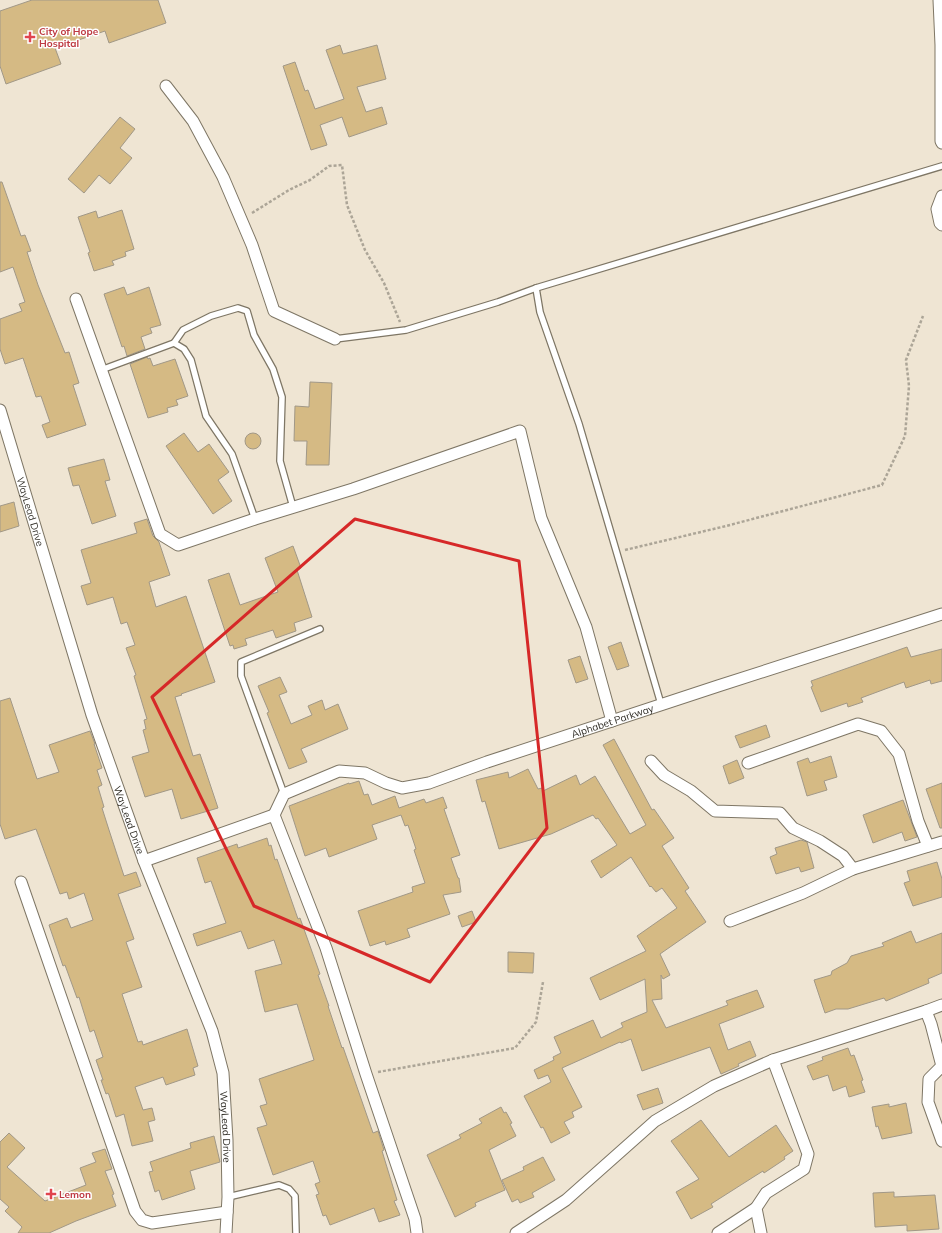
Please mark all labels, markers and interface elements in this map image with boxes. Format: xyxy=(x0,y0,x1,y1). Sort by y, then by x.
place label: City of Hope Hospital xyxy=(39,25,99,50)
marker: City of Hope Hospital xyxy=(24,31,36,43)
street label: WayLead Drive xyxy=(14,476,47,548)
street label: Alphabet Parkway xyxy=(570,701,656,741)
street label: WayLead Drive xyxy=(111,784,147,856)
street label: WayLead Drive xyxy=(217,1091,233,1163)
place label: Lemon xyxy=(59,1188,91,1201)
marker: Lemon xyxy=(46,1189,56,1199)

